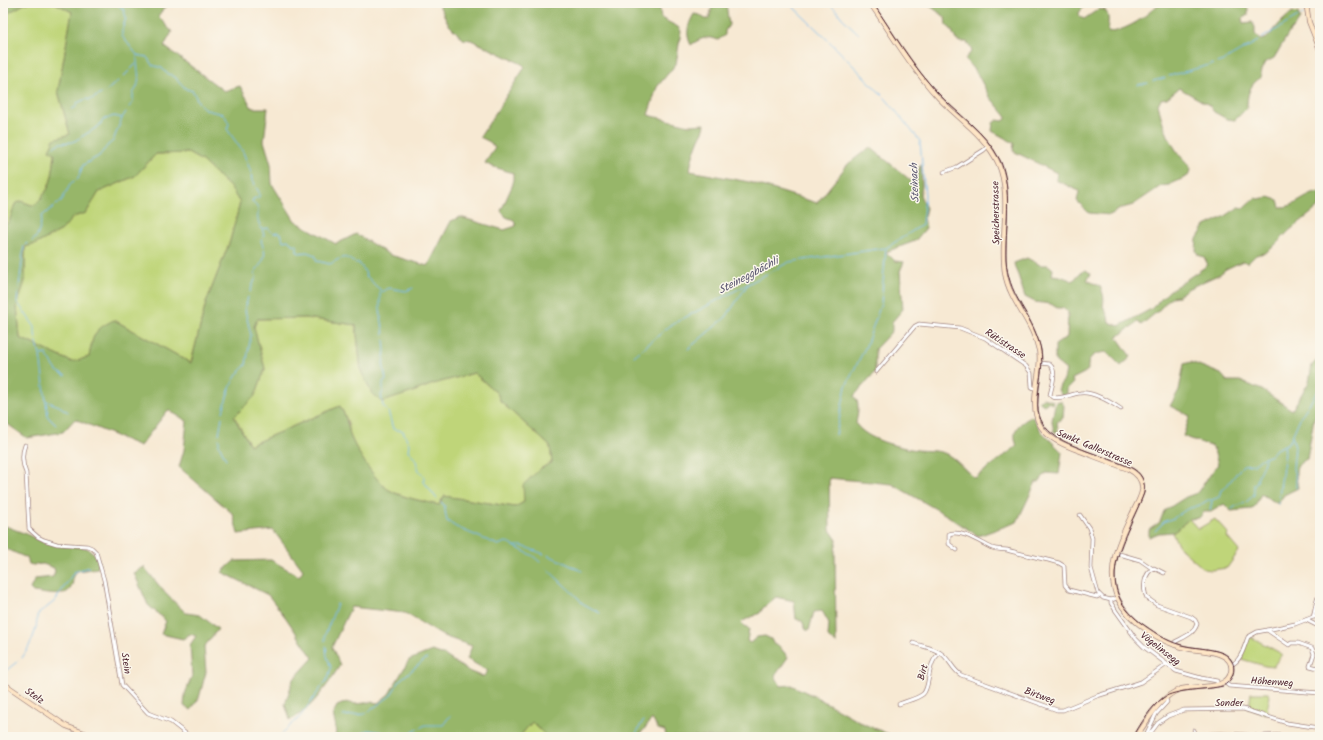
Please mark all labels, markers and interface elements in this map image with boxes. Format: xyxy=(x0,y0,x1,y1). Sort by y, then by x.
water label: Steinach xyxy=(905,162,925,203)
street label: Speicherstrasse xyxy=(987,180,1005,245)
water label: Steineggbächli xyxy=(715,251,784,299)
street label: Rütistrasse xyxy=(982,325,1030,363)
street label: Sankt Gallerstrasse xyxy=(1054,425,1135,471)
street label: Vögelinsegg xyxy=(1137,628,1184,670)
street label: Stein xyxy=(117,651,135,675)
street label: Birt xyxy=(913,662,933,682)
street label: Höhenweg xyxy=(1250,673,1294,691)
street label: Stelz xyxy=(21,683,48,709)
street label: Birtweg xyxy=(1022,683,1058,709)
street label: Sonder xyxy=(1215,695,1244,711)

